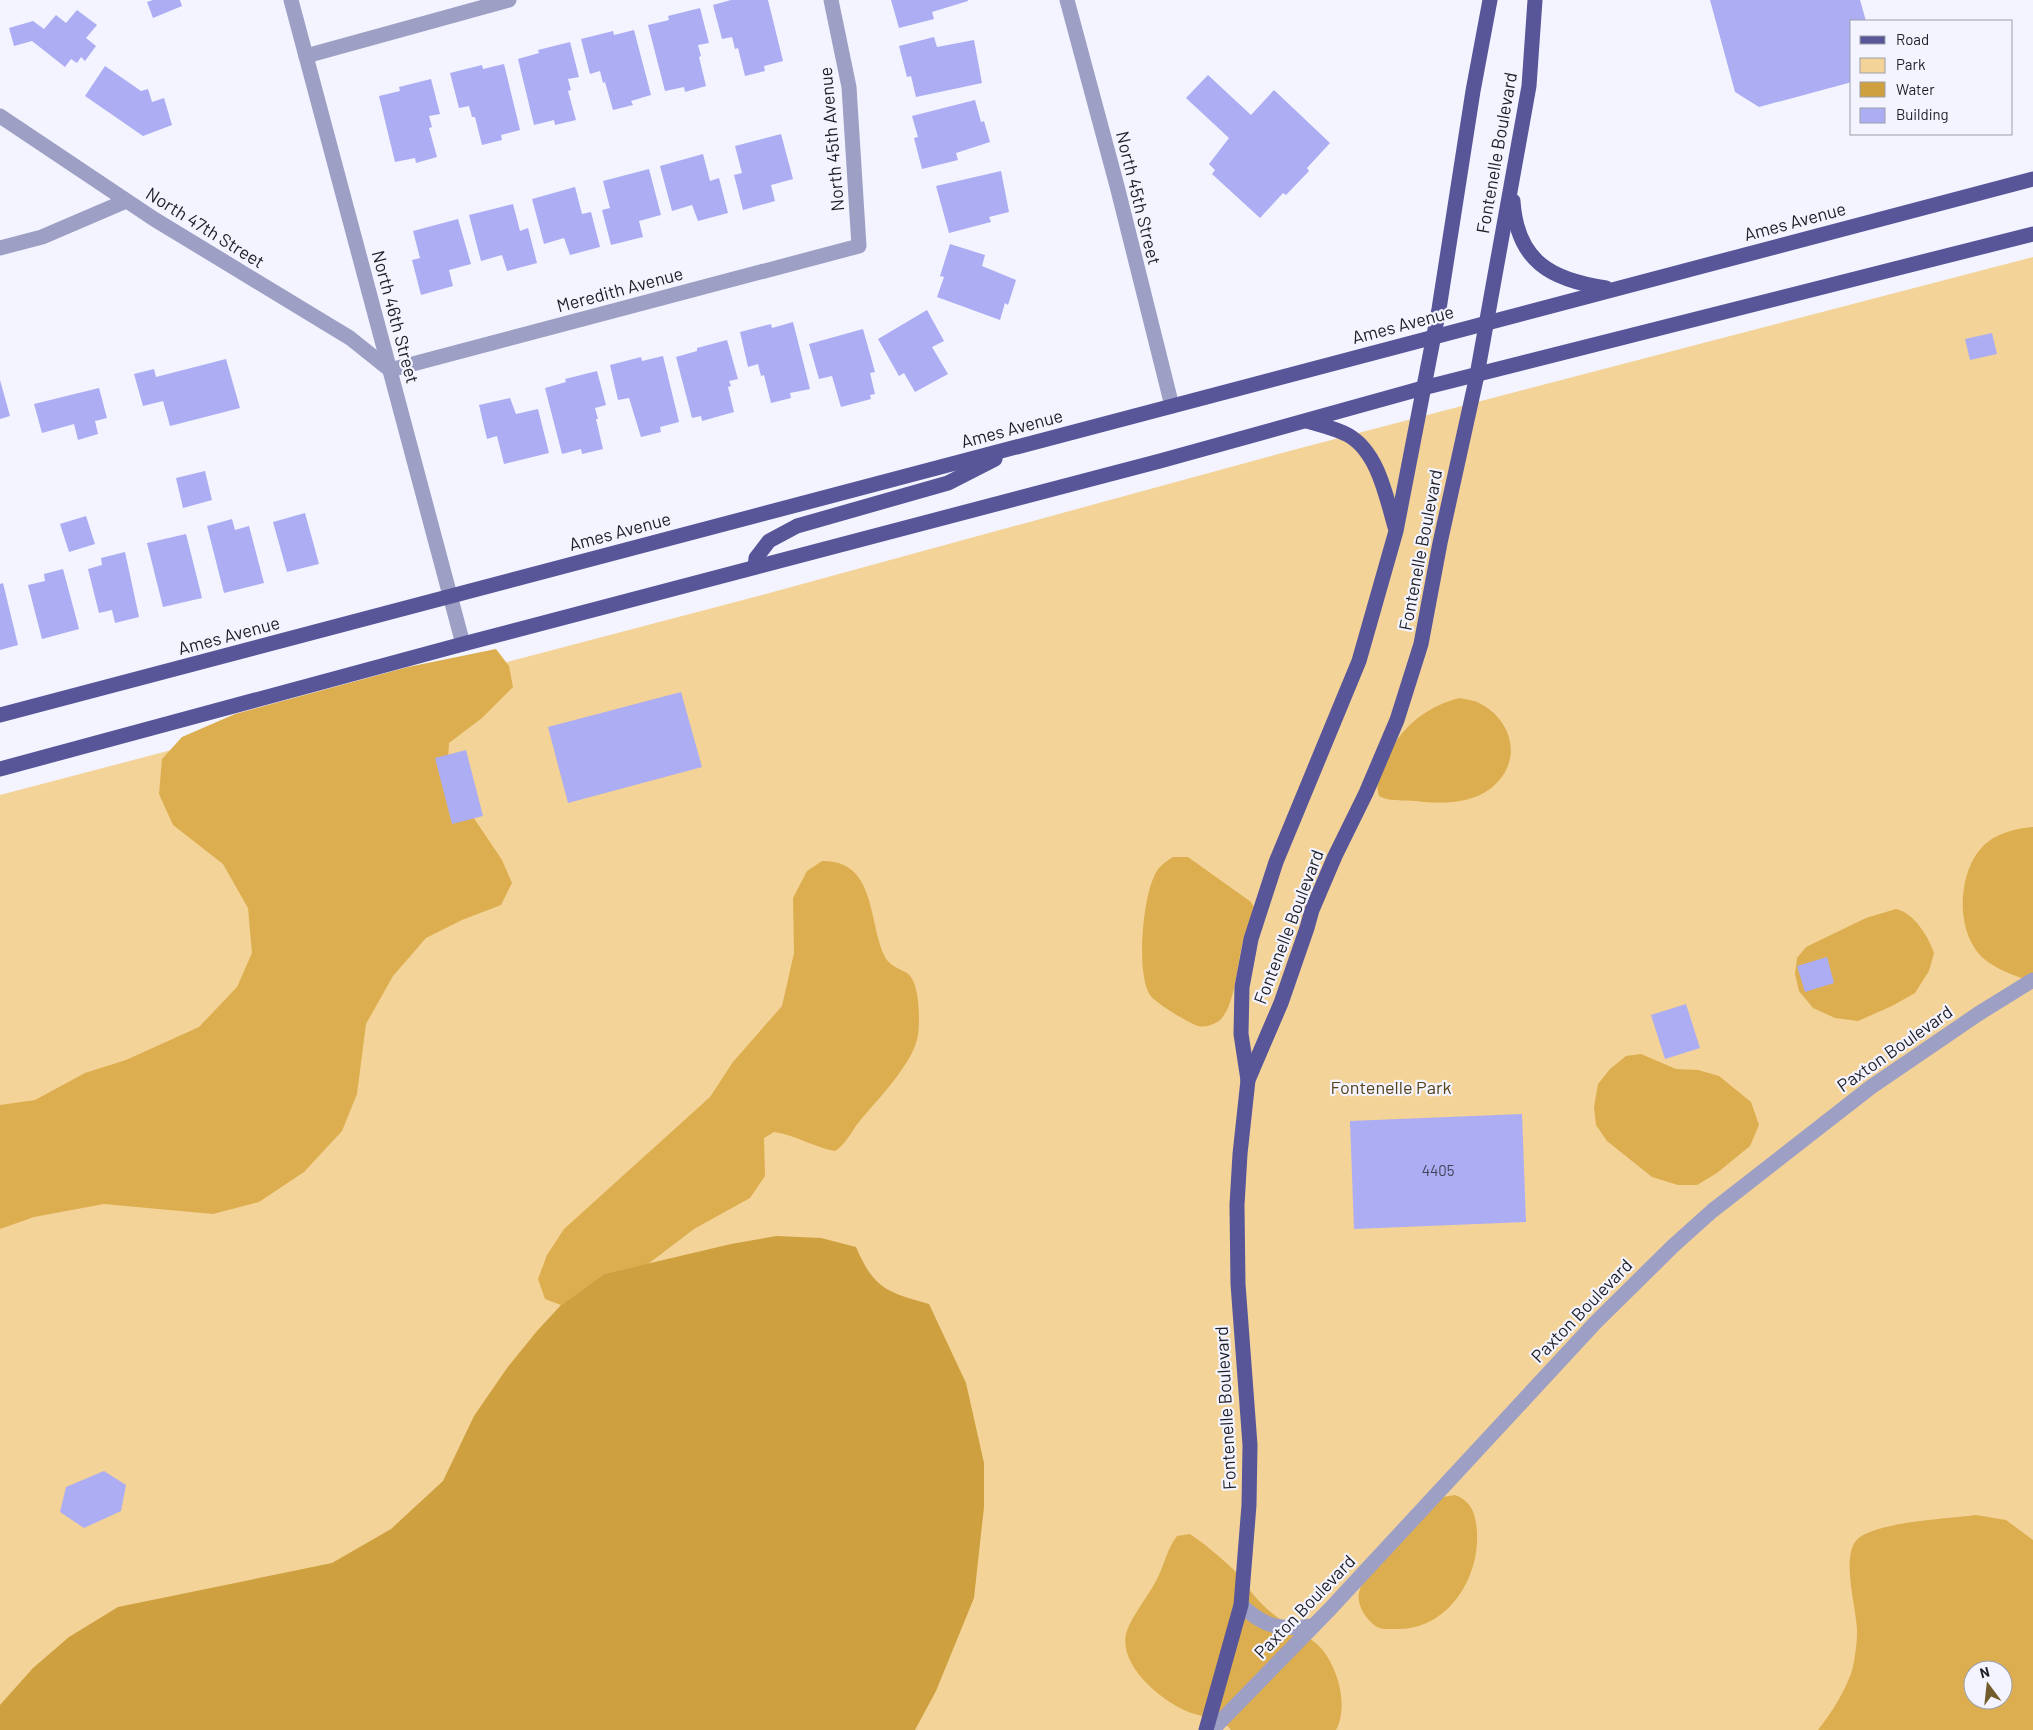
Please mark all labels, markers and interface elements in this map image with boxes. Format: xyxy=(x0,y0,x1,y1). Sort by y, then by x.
legend xyxy=(1850,20,2013,135)
text: Road xyxy=(1896,30,1929,48)
text: Park xyxy=(1896,55,1926,73)
street label: North 45th Avenue xyxy=(814,66,848,212)
street label: Fontenelle Boulevard xyxy=(1471,70,1521,235)
text: Water xyxy=(1896,80,1935,98)
text: Building xyxy=(1896,105,1949,123)
street label: North 45th Street xyxy=(1112,129,1166,267)
street label: North 47th Street xyxy=(142,182,269,272)
street label: Ames Avenue xyxy=(1741,197,1848,245)
street label: North 46th Street xyxy=(368,248,424,386)
street label: Meredith Avenue xyxy=(554,262,685,316)
street label: Ames Avenue xyxy=(1349,300,1456,348)
street label: Ames Avenue xyxy=(958,404,1065,452)
street label: Fontenelle Boulevard xyxy=(1394,467,1446,632)
street label: Ames Avenue xyxy=(566,507,673,555)
street label: Ames Avenue xyxy=(175,611,282,659)
street label: Fontenelle Boulevard xyxy=(1248,846,1328,1007)
street label: Paxton Boulevard xyxy=(1832,1000,1956,1096)
park label: Fontenelle Park xyxy=(1331,1076,1451,1098)
house number: 4405 xyxy=(1422,1161,1454,1179)
street label: Paxton Boulevard xyxy=(1526,1254,1636,1367)
street label: Fontenelle Boulevard xyxy=(1210,1326,1240,1490)
street label: Paxton Boulevard xyxy=(1249,1550,1359,1663)
north arrow xyxy=(1963,1660,2013,1710)
text: N xyxy=(1978,1663,1991,1681)

